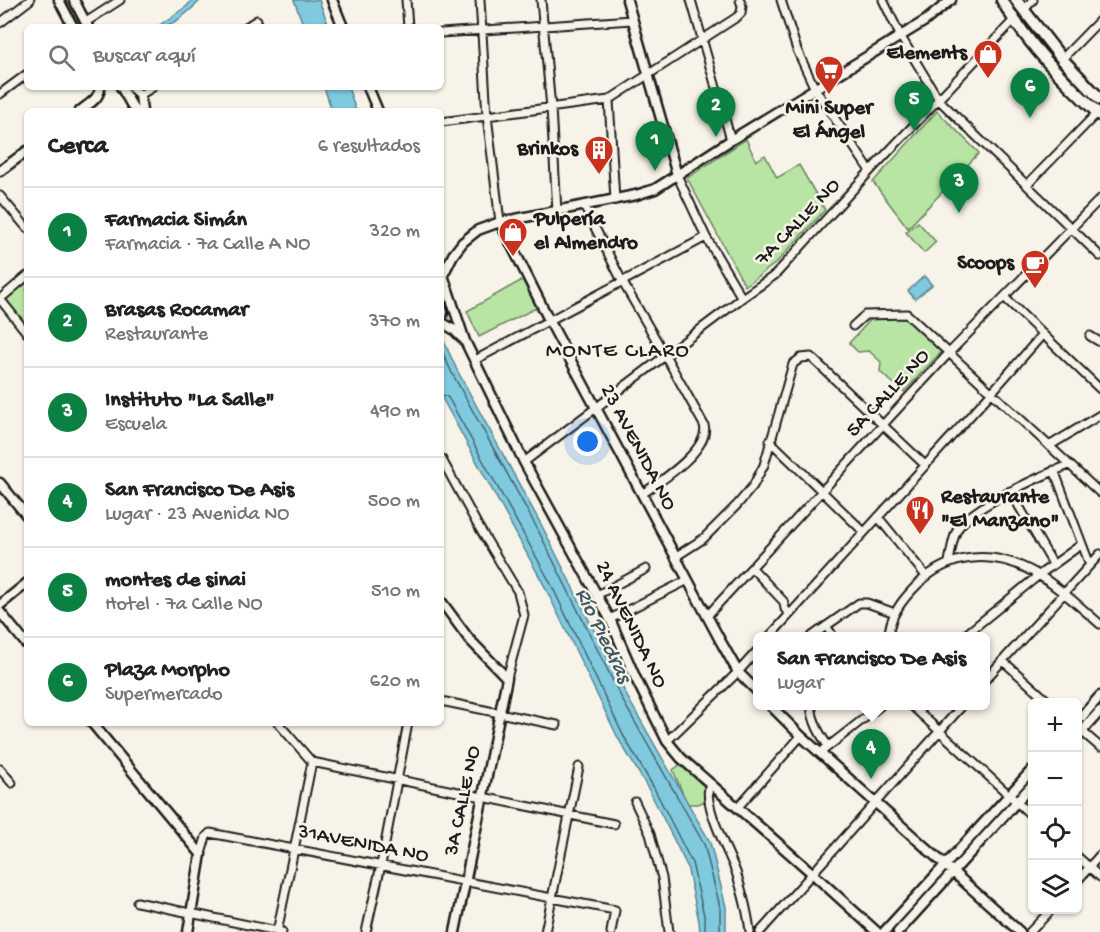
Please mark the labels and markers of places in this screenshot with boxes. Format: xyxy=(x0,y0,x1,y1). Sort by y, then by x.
shop icon: Elements xyxy=(972,38,1004,80)
place label: Elements xyxy=(886,42,968,67)
supermarket icon: Mini Super El Ángel xyxy=(813,54,845,96)
pin: 6 xyxy=(1010,68,1050,118)
pin: 5 xyxy=(894,82,934,131)
pin: 2 xyxy=(696,88,736,137)
place label: Mini Super El Ángel xyxy=(786,97,875,146)
pin: 1 xyxy=(636,122,674,171)
building icon: Brinkos xyxy=(583,134,615,176)
place label: Brinkos xyxy=(516,138,579,163)
pin: 3 xyxy=(940,164,978,213)
place label: Pulpería el Almendro xyxy=(533,208,638,257)
shop icon: Pulpería el Almendro xyxy=(497,216,529,258)
cafe icon: Scoops xyxy=(1019,248,1051,290)
place label: Scoops xyxy=(957,252,1015,277)
place label: Restaurante "El Manzano" xyxy=(940,486,1059,535)
restaurant icon: Restaurante "El Manzano" xyxy=(904,494,936,536)
pin: 4 xyxy=(852,730,890,779)

